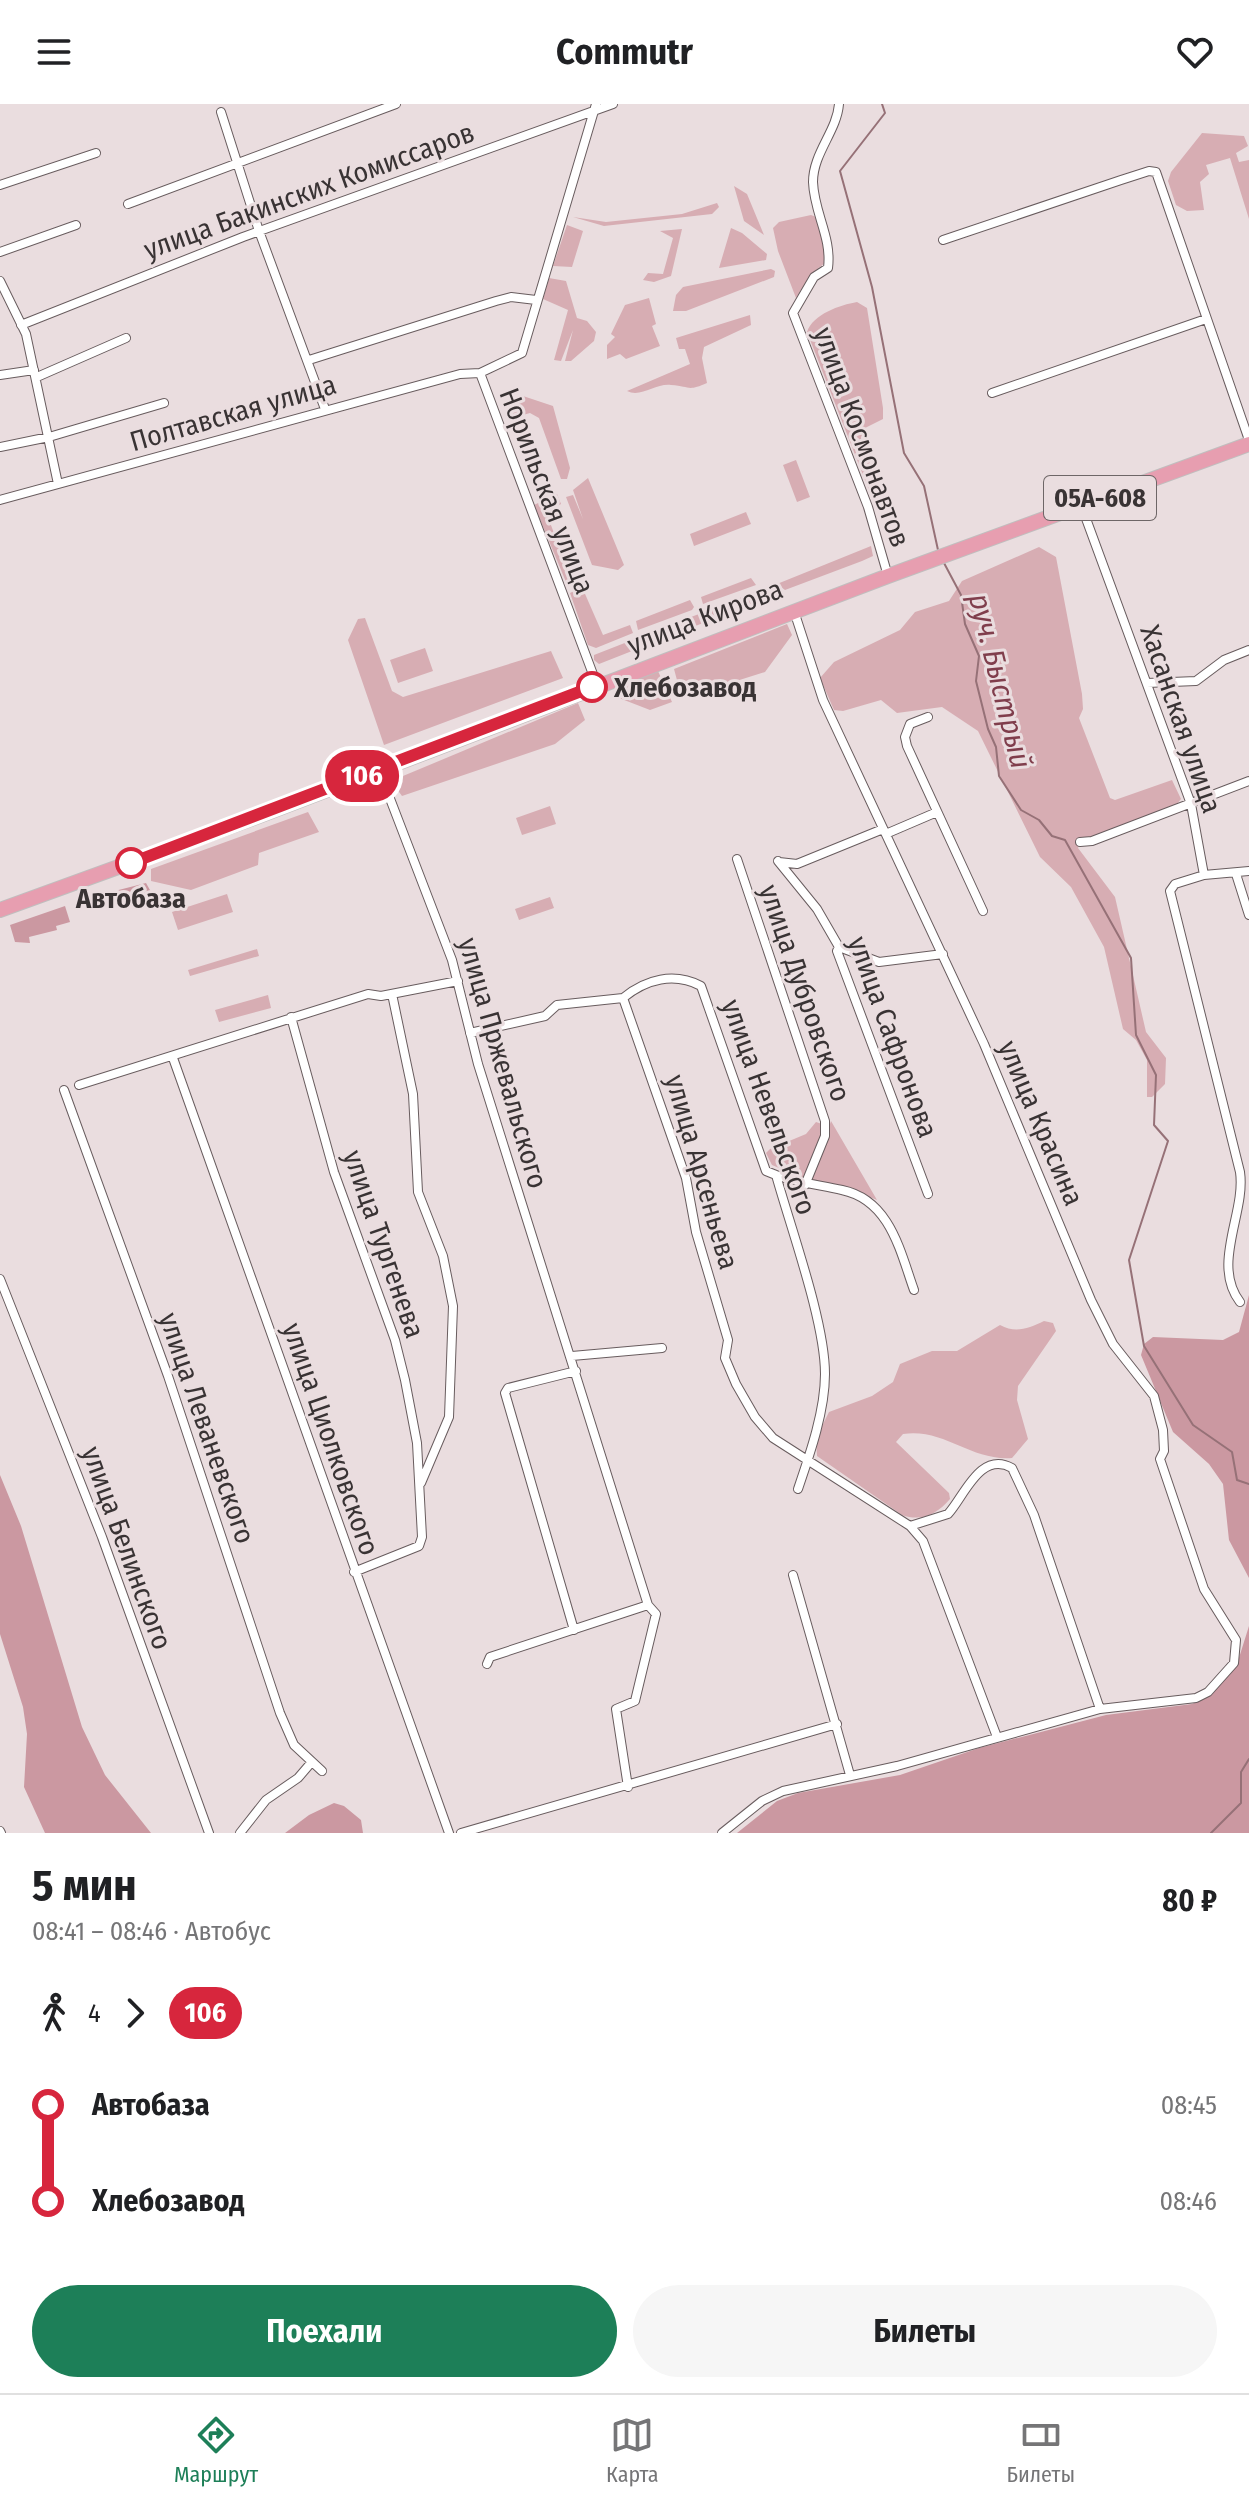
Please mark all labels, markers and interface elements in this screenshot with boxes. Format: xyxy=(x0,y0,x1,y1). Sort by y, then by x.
icon: menu xyxy=(32,30,76,74)
text: Commutr xyxy=(556,30,693,74)
icon: heart xyxy=(1173,30,1217,74)
street label: улица Бакинских Комиссаров xyxy=(139,116,479,266)
street label: улица Космонавтов xyxy=(807,323,917,551)
street label: Полтавская улица xyxy=(126,368,340,458)
street label: Норильская улица xyxy=(493,383,601,599)
road number: 05А-608 xyxy=(1044,476,1156,520)
street label: улица Кирова xyxy=(623,572,787,662)
water label: руч. Быстрый xyxy=(961,590,1039,772)
street label: Хасанская улица xyxy=(1133,621,1229,817)
place label: Хлебoзавод xyxy=(613,671,756,704)
marker: Хлебoзавод xyxy=(577,672,607,702)
line badge: 106 xyxy=(316,750,408,802)
text: 106 xyxy=(341,759,383,792)
marker: Автобаза xyxy=(116,848,146,878)
street label: улица Дубровского xyxy=(752,880,858,1106)
place label: Автобаза xyxy=(75,882,186,915)
street label: улица Сафронова xyxy=(841,932,945,1142)
street label: улица Пржевальского xyxy=(451,934,555,1192)
street label: улица Невельского xyxy=(715,995,823,1219)
street label: улица Красина xyxy=(991,1036,1091,1210)
street label: улица Арсеньева xyxy=(658,1071,746,1273)
street label: улица Тургенева xyxy=(336,1146,432,1342)
street label: улица Леваневского xyxy=(152,1308,262,1548)
street label: улица Циолковского xyxy=(276,1318,386,1560)
street label: улица Белинского xyxy=(75,1442,179,1654)
text: 5 мин xyxy=(32,1859,137,1912)
text: 80 ₽ xyxy=(1162,1883,1217,1919)
text: 08:41 – 08:46 · Автобус xyxy=(32,1916,271,1947)
icon: walk xyxy=(32,1991,76,2035)
icon: forward xyxy=(113,1991,157,2035)
text: 106 xyxy=(185,1996,226,2029)
text: 4 xyxy=(88,1998,101,2029)
text: Автобаза xyxy=(92,2087,210,2123)
text: 08:45 xyxy=(1161,2090,1217,2121)
text: Хлебoзавод xyxy=(92,2183,244,2219)
text: 08:46 xyxy=(1160,2186,1217,2217)
button: Поехали xyxy=(32,2285,617,2377)
button: Билеты xyxy=(633,2285,1217,2377)
tab: Маршрут xyxy=(174,2413,258,2488)
tab: Карта xyxy=(606,2413,659,2488)
tab: Билеты xyxy=(1006,2413,1075,2488)

